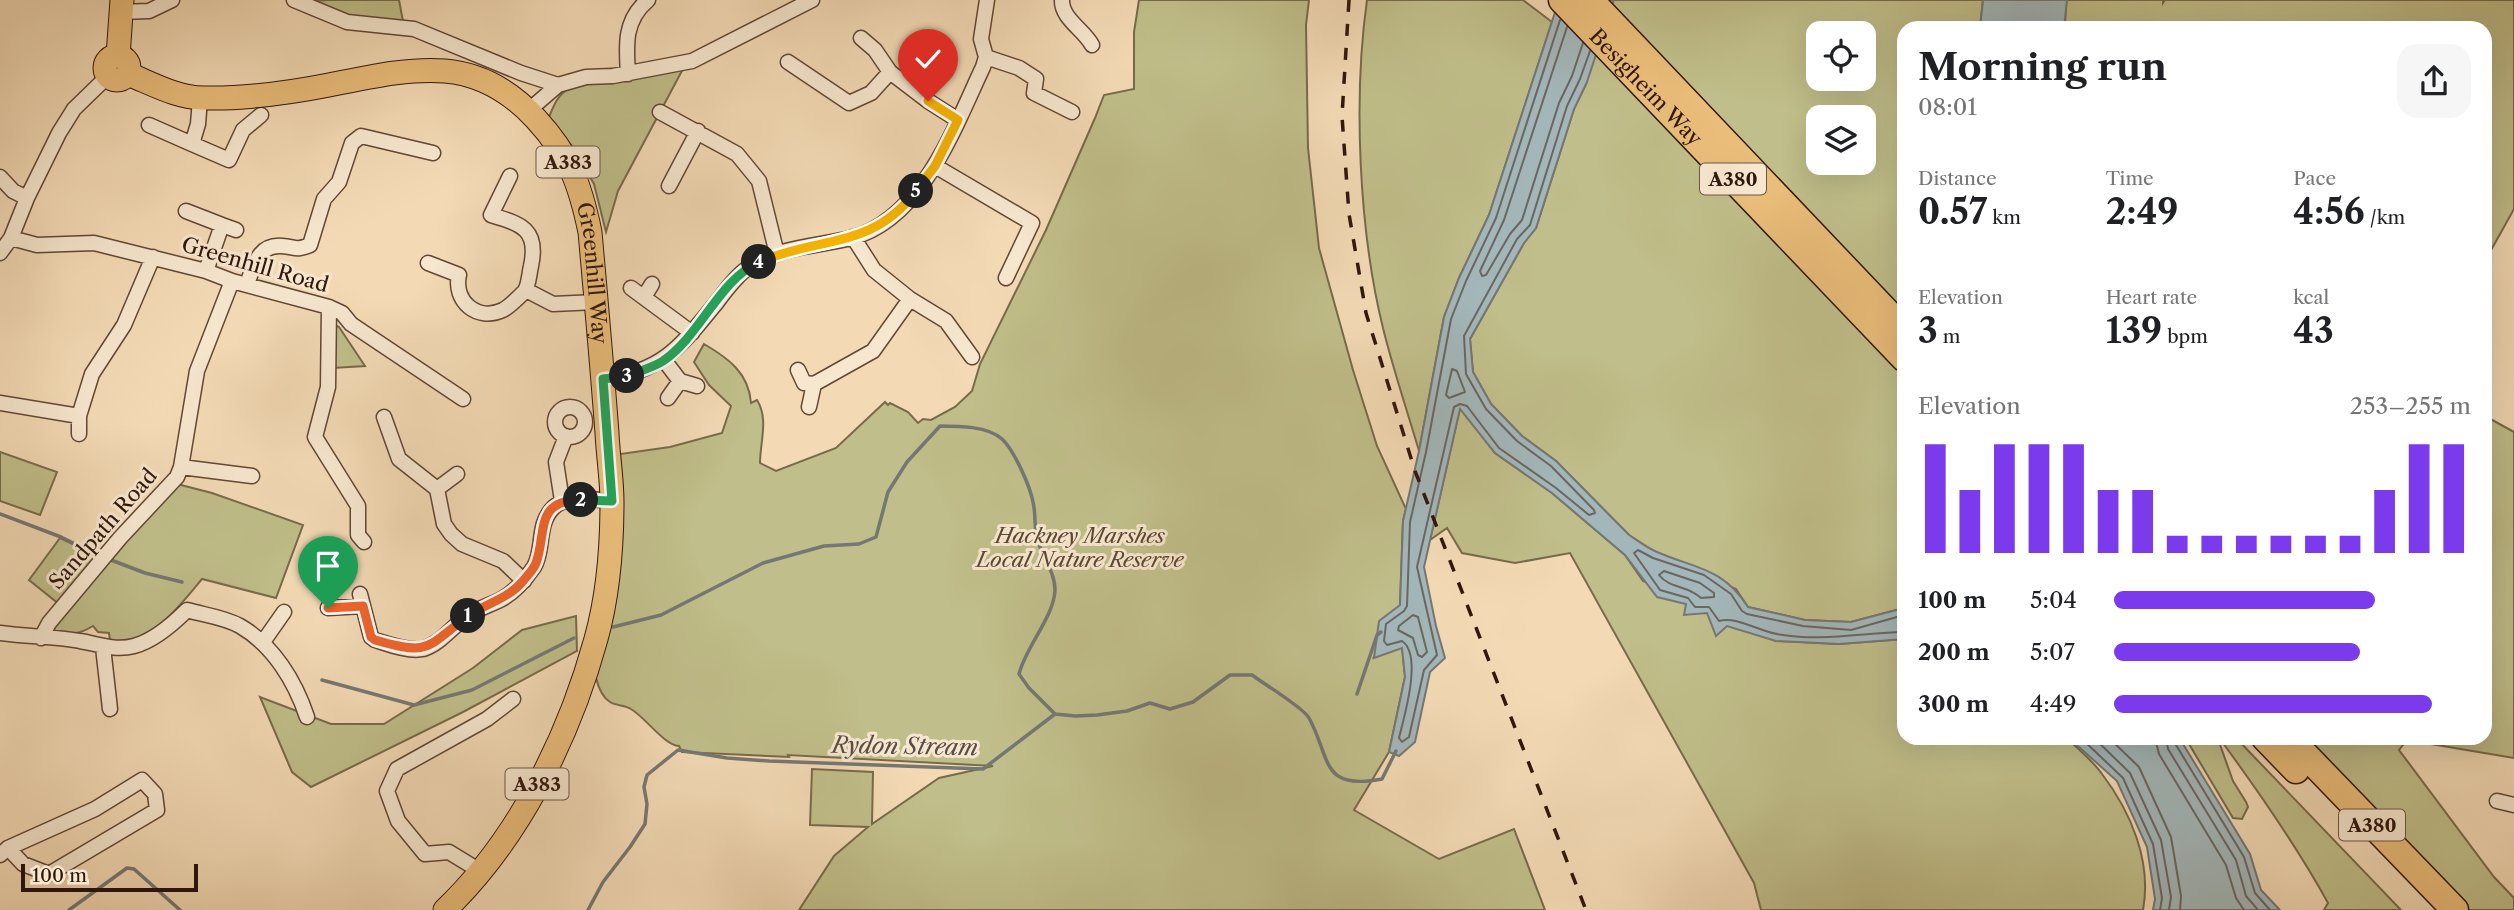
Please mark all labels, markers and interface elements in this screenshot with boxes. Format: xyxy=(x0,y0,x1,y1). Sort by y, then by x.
map controls xyxy=(1806,21,1876,175)
button: locate xyxy=(1806,21,1876,91)
street label: Besigheim Way xyxy=(1584,23,1708,151)
pin xyxy=(898,29,958,101)
icon: check xyxy=(909,40,947,78)
text: Morning run xyxy=(1918,43,2167,90)
button: share xyxy=(2397,44,2471,118)
text: 08:01 xyxy=(1918,93,1977,121)
button: layers xyxy=(1806,105,1876,175)
road number: A383 xyxy=(536,146,600,178)
road number: A380 xyxy=(1700,164,1766,195)
text: Distance xyxy=(1918,167,1997,190)
text: Time xyxy=(2106,167,2154,190)
text: Pace xyxy=(2293,167,2336,190)
pin: 5 xyxy=(898,174,934,208)
text: 5 xyxy=(910,179,921,202)
text: 0.57 xyxy=(1918,190,1987,233)
text: 2:49 xyxy=(2106,190,2178,233)
text: 4:56 xyxy=(2293,190,2365,233)
street label: Greenhill Way xyxy=(572,199,613,345)
text: km xyxy=(1987,206,2021,229)
text: /km xyxy=(2365,206,2405,229)
street label: Greenhill Road xyxy=(179,232,332,297)
pin: 4 xyxy=(742,244,776,280)
text: 4 xyxy=(753,250,764,273)
text: Elevation xyxy=(1918,286,2003,309)
text: Heart rate xyxy=(2106,286,2197,309)
text: kcal xyxy=(2293,286,2329,309)
text: 3 xyxy=(1918,309,1938,352)
text: 139 xyxy=(2106,309,2162,352)
text: 43 xyxy=(2293,309,2334,352)
text: m xyxy=(1938,325,1961,348)
text: bpm xyxy=(2162,325,2208,348)
pin: 3 xyxy=(610,358,644,394)
text: 3 xyxy=(621,364,632,387)
text: Elevation xyxy=(1918,392,2021,420)
text: 253–255 m xyxy=(2350,392,2471,420)
street label: Sandpath Road xyxy=(43,463,162,594)
pin: 2 xyxy=(564,482,598,518)
text: 2 xyxy=(575,488,586,511)
park label: Hackney Marshes Local Nature Reserve xyxy=(974,523,1185,572)
pin xyxy=(298,536,358,608)
icon: arrive xyxy=(309,547,347,585)
text: 100 m xyxy=(1918,586,1986,614)
text: 5:04 xyxy=(2030,586,2077,614)
pin: 1 xyxy=(450,598,486,634)
text: 1 xyxy=(463,604,472,627)
text: 200 m xyxy=(1918,638,1990,666)
text: 5:07 xyxy=(2030,638,2075,666)
text: 300 m xyxy=(1918,690,1989,718)
text: 4:49 xyxy=(2030,690,2077,718)
water label: Rydon Stream xyxy=(830,731,978,761)
road number: A383 xyxy=(505,768,568,800)
road number: A380 xyxy=(2339,810,2405,840)
scale bar xyxy=(21,861,198,893)
text: 100 m xyxy=(32,864,87,887)

